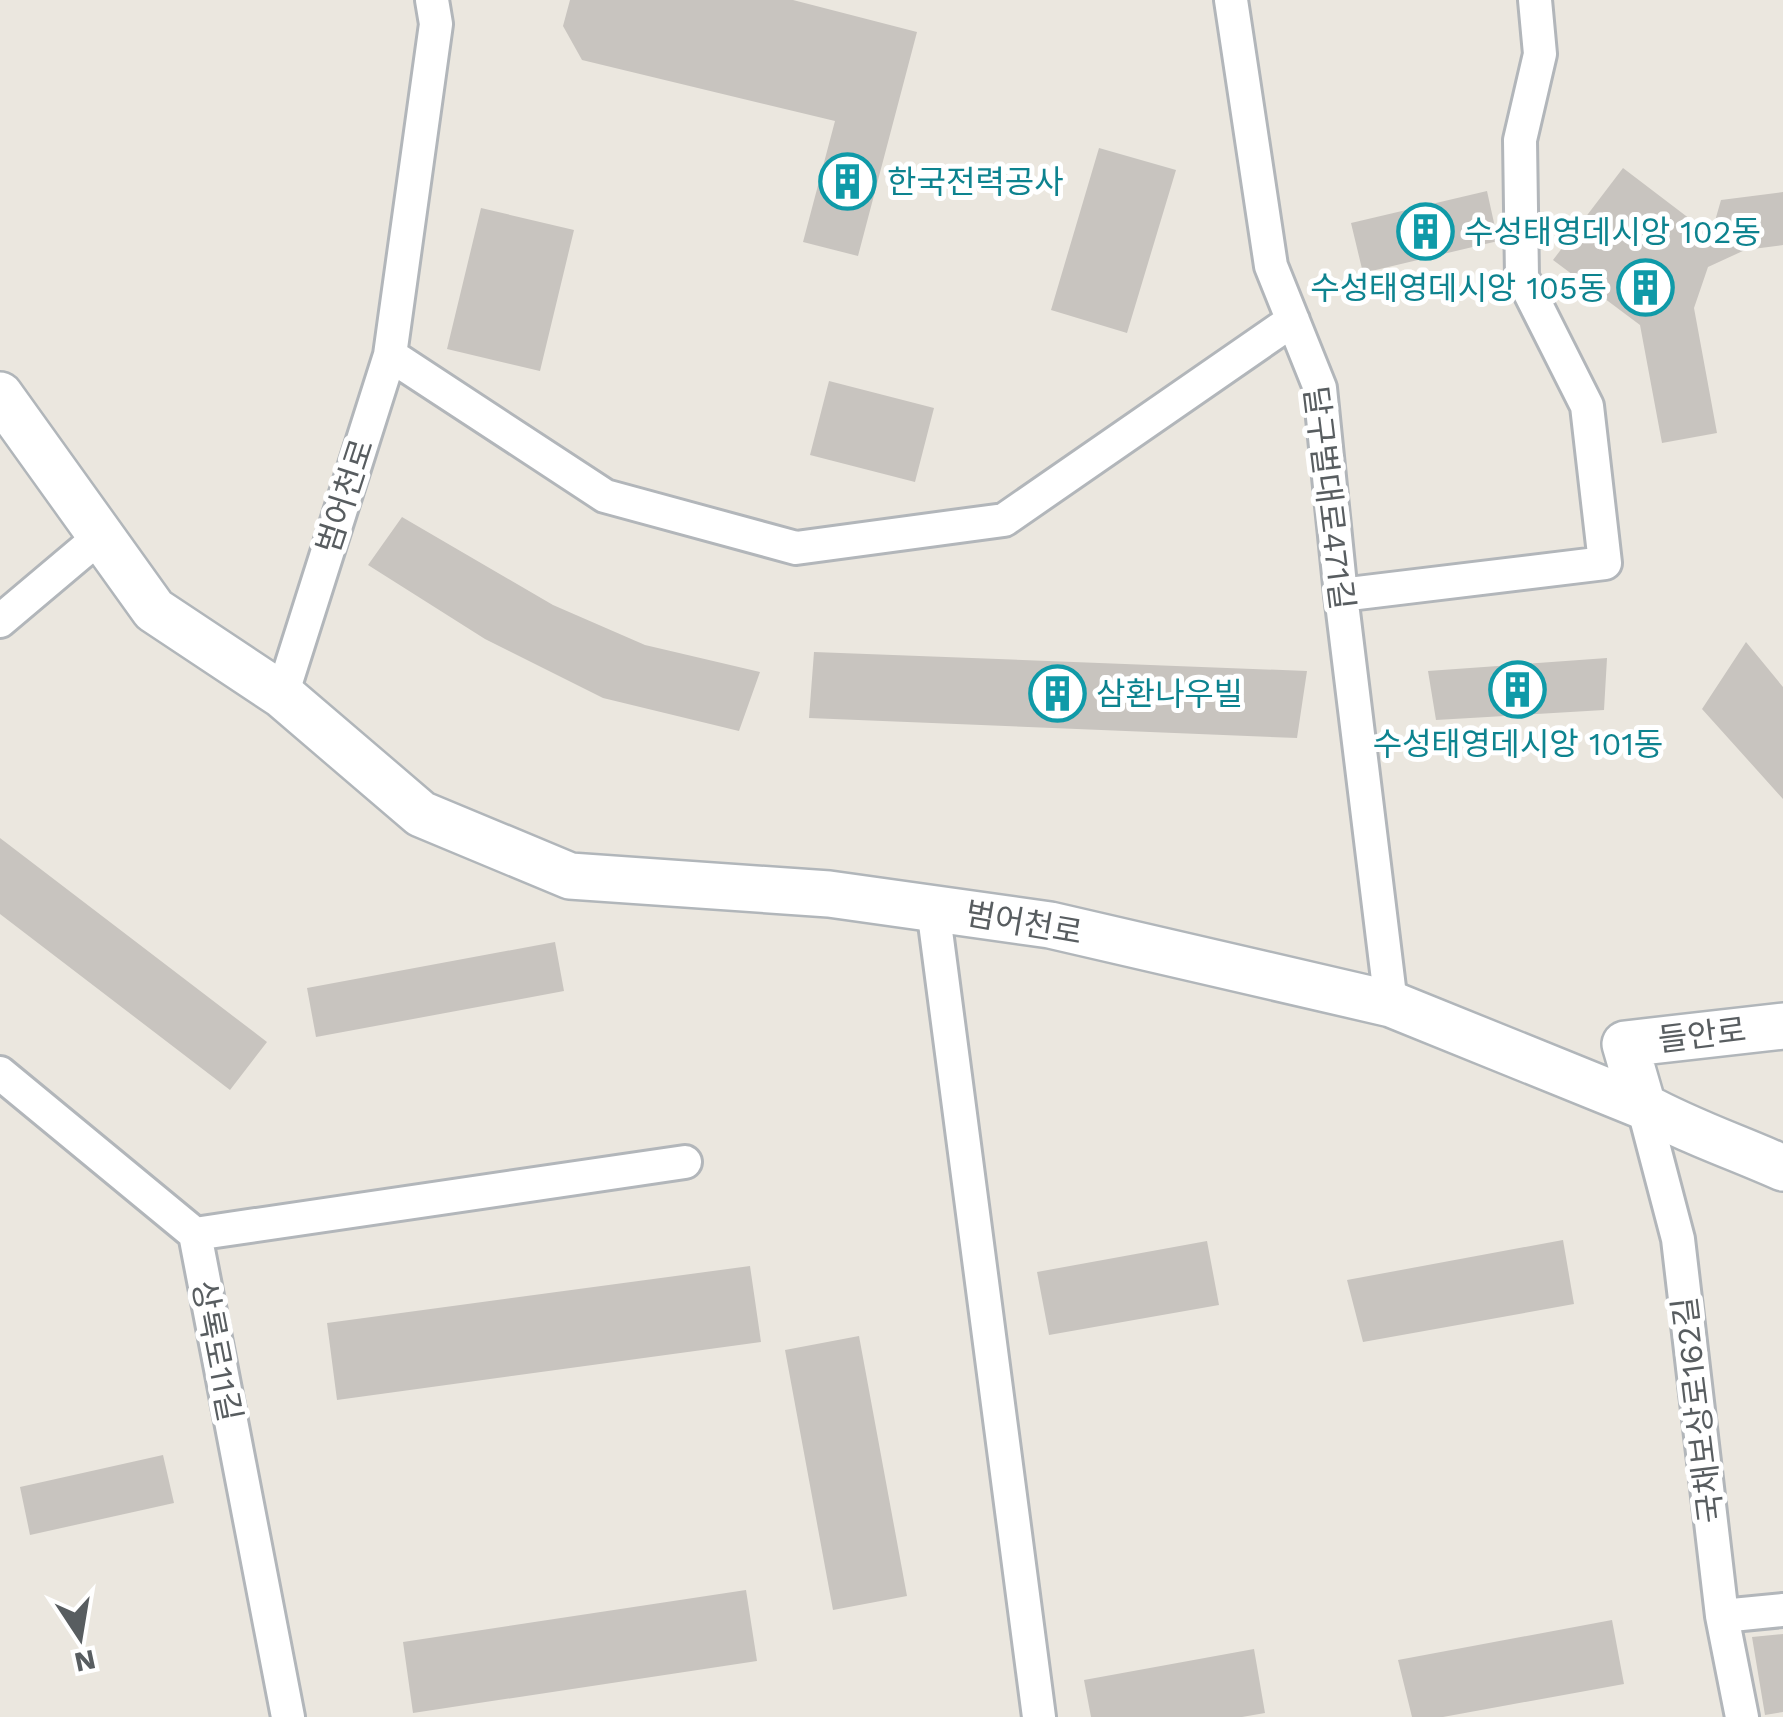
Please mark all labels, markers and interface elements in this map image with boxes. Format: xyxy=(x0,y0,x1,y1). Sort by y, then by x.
building icon: 한국전력공사 xyxy=(818,152,878,212)
place label: 한국전력공사 xyxy=(887,163,1064,201)
building icon: 수성태영데시앙 102동 xyxy=(1395,202,1455,262)
place label: 수성태영데시앙 102동 xyxy=(1464,213,1761,251)
building icon: 수성태영데시앙 105동 xyxy=(1616,258,1676,318)
place label: 수성태영데시앙 105동 xyxy=(1310,269,1607,307)
street label: 달구벌대로471길 xyxy=(1296,384,1362,612)
street label: 범어천로 xyxy=(309,434,381,558)
building icon: 수성태영데시앙 101동 xyxy=(1488,660,1548,720)
building icon: 삼환나우빌 xyxy=(1027,664,1087,724)
place label: 삼환나우빌 xyxy=(1096,675,1243,713)
place label: 수성태영데시앙 101동 xyxy=(1373,725,1663,763)
street label: 범어천로 xyxy=(963,894,1085,952)
street label: 들안로 xyxy=(1656,1011,1748,1059)
street label: 상록로11길 xyxy=(185,1277,249,1425)
street label: 국채보상로162길 xyxy=(1665,1295,1731,1525)
north arrow xyxy=(30,1587,130,1687)
text: N xyxy=(72,1643,99,1679)

